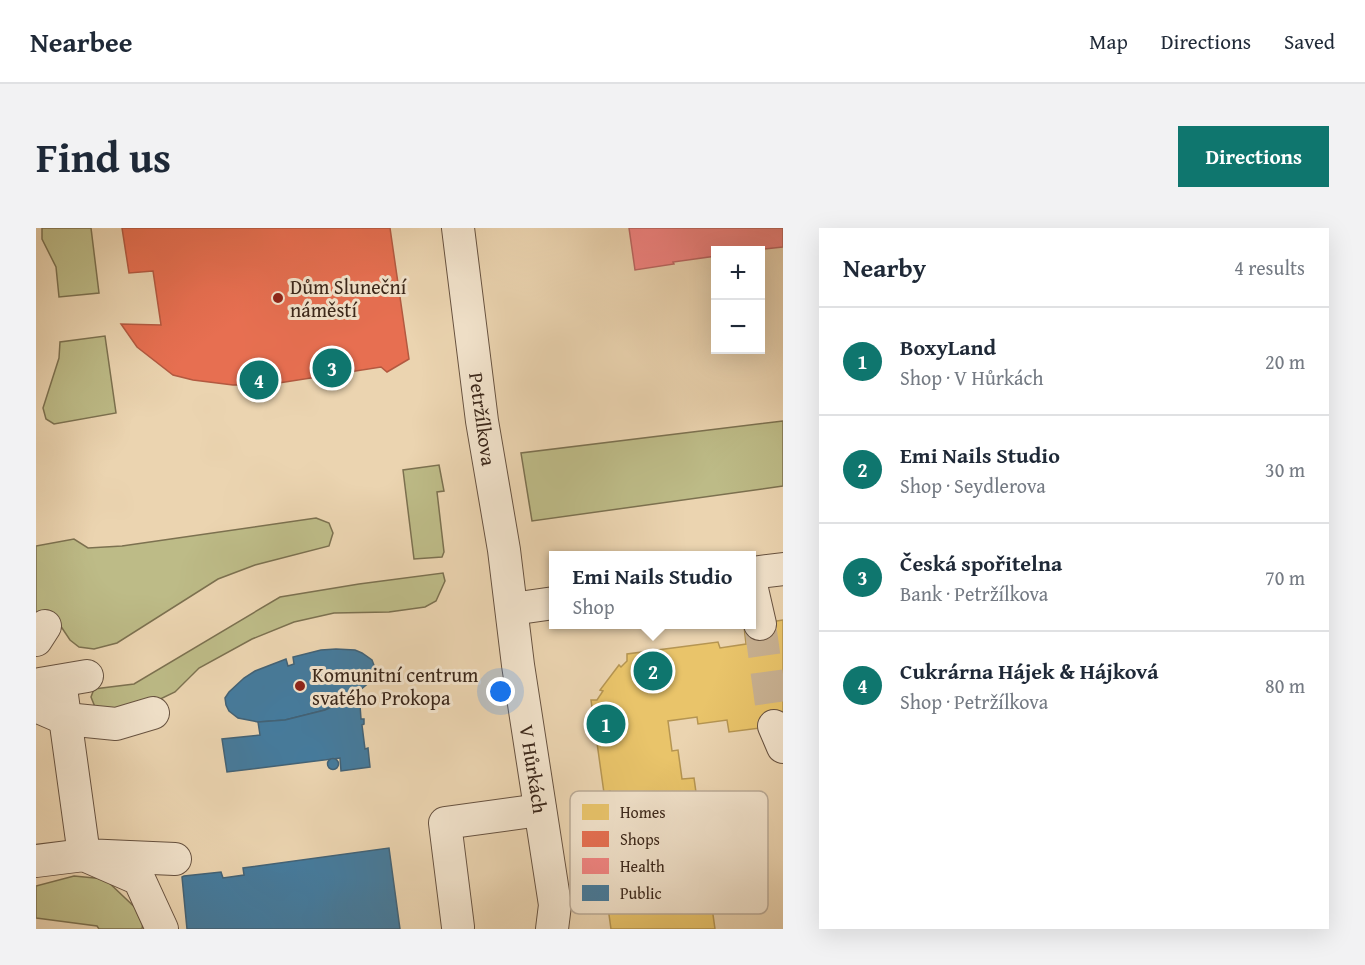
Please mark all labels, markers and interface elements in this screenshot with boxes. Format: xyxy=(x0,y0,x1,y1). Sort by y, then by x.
text: Nearbee xyxy=(30,21,133,62)
text: Map xyxy=(1089,26,1128,57)
text: Directions xyxy=(1161,26,1251,57)
text: Saved xyxy=(1284,26,1335,57)
text: Find us xyxy=(36,126,171,187)
button: Directions xyxy=(1178,126,1329,187)
map controls xyxy=(711,246,765,354)
button: + xyxy=(711,246,765,300)
text: Nearby xyxy=(843,248,926,287)
text: 4 results xyxy=(1234,253,1305,282)
place label: Dům Sluneční náměstí xyxy=(290,272,407,324)
marker: Dům Sluneční náměstí xyxy=(271,291,285,305)
button: − xyxy=(711,300,765,354)
text: BoxyLand xyxy=(900,331,996,363)
pin: 3 xyxy=(312,346,352,390)
text: 1 xyxy=(857,347,868,376)
text: 20 m xyxy=(1265,347,1305,376)
pin: 4 xyxy=(240,358,278,402)
text: Shop · V Hůrkách xyxy=(900,363,1043,392)
street label: Petržílkova xyxy=(462,370,504,468)
text: Emi Nails Studio xyxy=(900,439,1060,471)
text: 2 xyxy=(857,455,868,484)
text: 30 m xyxy=(1265,455,1305,484)
text: Shop · Seydlerova xyxy=(900,471,1046,500)
text: Česká spořitelna xyxy=(900,547,1062,579)
popup xyxy=(549,551,756,629)
text: Emi Nails Studio xyxy=(573,560,732,592)
text: 3 xyxy=(857,563,868,592)
text: 70 m xyxy=(1265,563,1305,592)
text: Bank · Petržílkova xyxy=(900,579,1048,608)
text: Shop xyxy=(573,592,615,621)
pin: 2 xyxy=(634,648,672,694)
text: Cukrárna Hájek & Hájková xyxy=(900,655,1159,687)
place label: Komunitní centrum svatého Prokopa xyxy=(312,660,479,712)
text: 4 xyxy=(857,671,868,700)
text: 80 m xyxy=(1265,671,1305,700)
your location xyxy=(486,677,515,706)
marker: Komunitní centrum svatého Prokopa xyxy=(293,679,307,693)
text: Shop · Petržílkova xyxy=(900,687,1048,716)
pin: 1 xyxy=(586,702,626,746)
street label: V Hůrkách xyxy=(513,723,555,815)
legend xyxy=(570,791,768,914)
text: Homes xyxy=(620,800,666,824)
text: Shops xyxy=(620,827,660,851)
text: Health xyxy=(620,854,665,878)
text: Public xyxy=(620,881,662,905)

